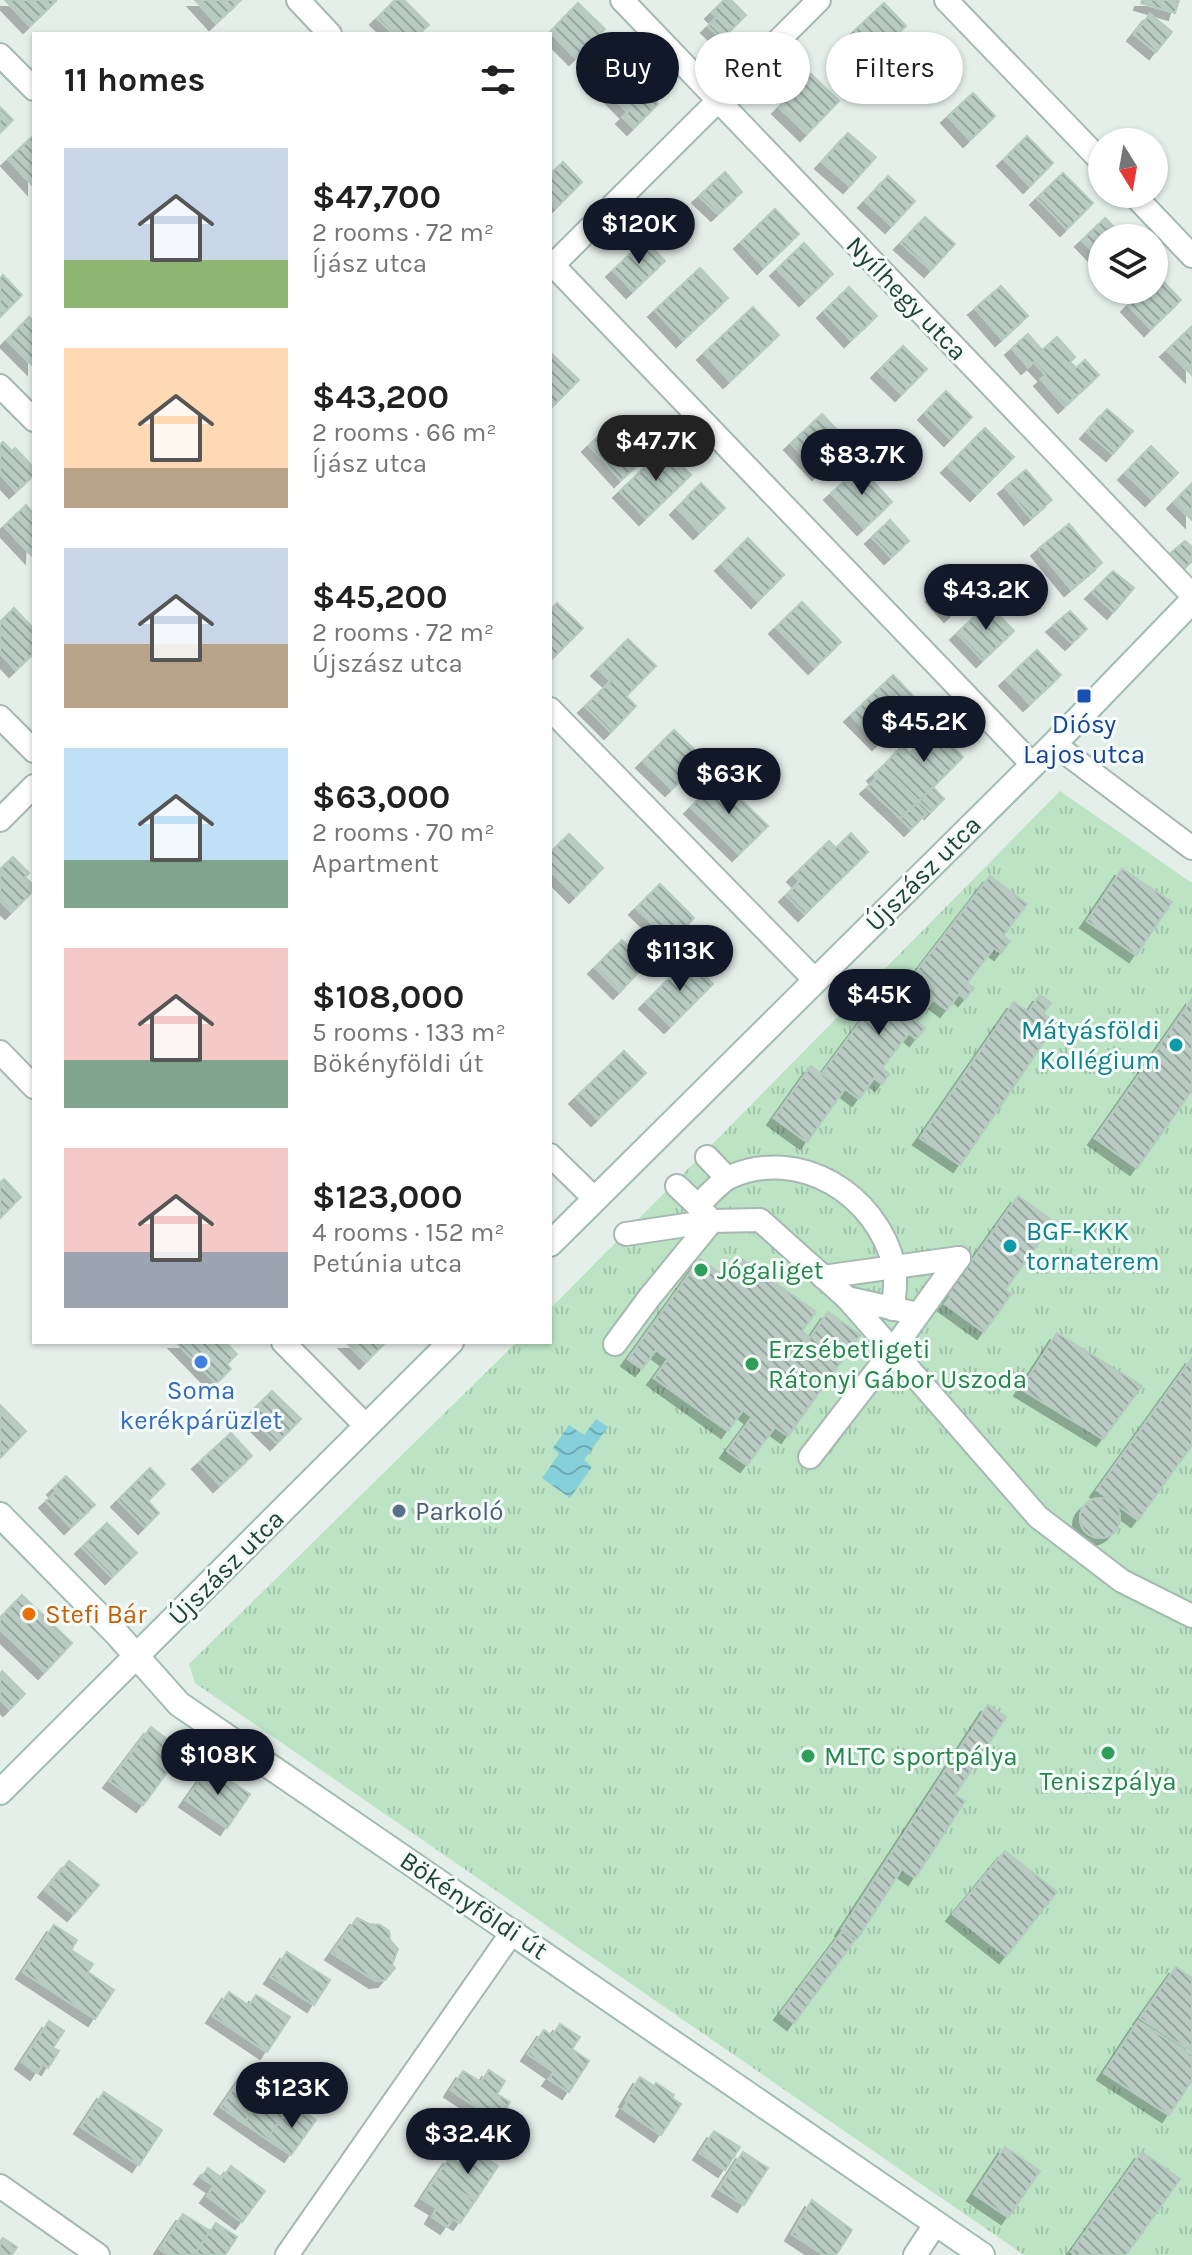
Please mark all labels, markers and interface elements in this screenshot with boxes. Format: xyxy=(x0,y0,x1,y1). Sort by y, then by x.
chip: Buy xyxy=(576,32,679,104)
chip: Rent xyxy=(695,32,810,104)
chip: Filters xyxy=(826,32,963,104)
icon: filters xyxy=(476,58,520,102)
text: 11 homes xyxy=(64,60,206,100)
north arrow xyxy=(1088,128,1168,208)
map controls xyxy=(1088,128,1168,304)
text: $47,700 xyxy=(312,177,441,217)
icon: home xyxy=(128,180,224,276)
pin: $120K xyxy=(583,198,695,266)
text: $120K xyxy=(601,208,677,239)
text: 2 rooms · 72 m² xyxy=(312,217,494,248)
button: layers xyxy=(1088,224,1168,304)
street label: Nyílhegy utca xyxy=(840,230,974,367)
text: Íjász utca xyxy=(312,248,427,279)
text: $43,200 xyxy=(312,377,449,417)
icon: home xyxy=(128,380,224,476)
pin: $47.7K xyxy=(591,415,721,483)
text: 2 rooms · 66 m² xyxy=(312,417,497,448)
text: $47.7K xyxy=(615,425,697,456)
pin: $83.7K xyxy=(797,429,927,497)
text: $83.7K xyxy=(819,439,905,470)
text: Íjász utca xyxy=(312,448,427,479)
pin: $43.2K xyxy=(921,564,1051,632)
text: $43.2K xyxy=(942,574,1030,605)
text: $45,200 xyxy=(312,577,448,617)
icon: home xyxy=(128,580,224,676)
text: 2 rooms · 72 m² xyxy=(312,617,494,648)
text: Újszász utca xyxy=(312,648,463,679)
marker: Diósy Lajos utca xyxy=(1075,687,1093,705)
pin: $45.2K xyxy=(859,696,989,764)
text: $45.2K xyxy=(881,706,967,737)
place label: Diósy Lajos utca xyxy=(1023,709,1145,770)
pin: $63K xyxy=(682,748,776,816)
text: $63K xyxy=(696,758,762,789)
text: $63,000 xyxy=(312,777,450,817)
icon: home xyxy=(128,780,224,876)
street label: Újszász utca xyxy=(858,808,988,938)
text: 2 rooms · 70 m² xyxy=(312,817,495,848)
text: Apartment xyxy=(312,848,439,879)
pin: $113K xyxy=(624,925,736,993)
text: $113K xyxy=(645,935,715,966)
pin: $45K xyxy=(832,969,926,1037)
text: $108,000 xyxy=(312,977,464,1017)
text: $45K xyxy=(846,979,912,1010)
icon: home xyxy=(128,980,224,1076)
place label: Mátyásföldi Kollégium xyxy=(1021,1015,1160,1076)
text: 5 rooms · 133 m² xyxy=(312,1017,506,1048)
marker: Mátyásföldi Kollégium xyxy=(1167,1036,1185,1054)
text: Bökényföldi út xyxy=(312,1048,483,1079)
text: $123,000 xyxy=(312,1177,462,1217)
icon: home xyxy=(128,1180,224,1276)
place label: BGF-KKK tornaterem xyxy=(1026,1216,1160,1277)
text: 4 rooms · 152 m² xyxy=(312,1217,505,1248)
marker: BGF-KKK tornaterem xyxy=(1001,1237,1019,1255)
text: Petúnia utca xyxy=(312,1248,462,1279)
place label: Jógaliget xyxy=(717,1255,824,1286)
marker: Jógaliget xyxy=(692,1261,710,1279)
place label: Erzsébetligeti Rátonyi Gábor Uszoda xyxy=(768,1334,1027,1395)
marker: Soma kerékpárüzlet xyxy=(192,1353,210,1371)
marker: Erzsébetligeti Rátonyi Gábor Uszoda xyxy=(743,1355,761,1373)
place label: Soma kerékpárüzlet xyxy=(120,1375,283,1436)
place label: Parkoló xyxy=(415,1496,503,1527)
street label: Újszász utca xyxy=(161,1502,291,1632)
marker: Parkoló xyxy=(390,1502,408,1520)
place label: Stefi Bár xyxy=(45,1599,147,1630)
marker: Stefi Bár xyxy=(20,1605,38,1623)
pin: $108K xyxy=(162,1729,274,1797)
text: $108K xyxy=(179,1739,257,1770)
place label: MLTC sportpálya xyxy=(824,1741,1018,1772)
marker: Teniszpálya xyxy=(1099,1744,1117,1762)
marker: MLTC sportpálya xyxy=(799,1747,817,1765)
place label: Teniszpálya xyxy=(1039,1766,1177,1797)
street label: Bökényföldi út xyxy=(394,1845,554,1966)
pin: $123K xyxy=(236,2062,348,2130)
text: $123K xyxy=(254,2072,330,2103)
pin: $32.4K xyxy=(403,2108,533,2176)
text: $32.4K xyxy=(424,2118,512,2149)

